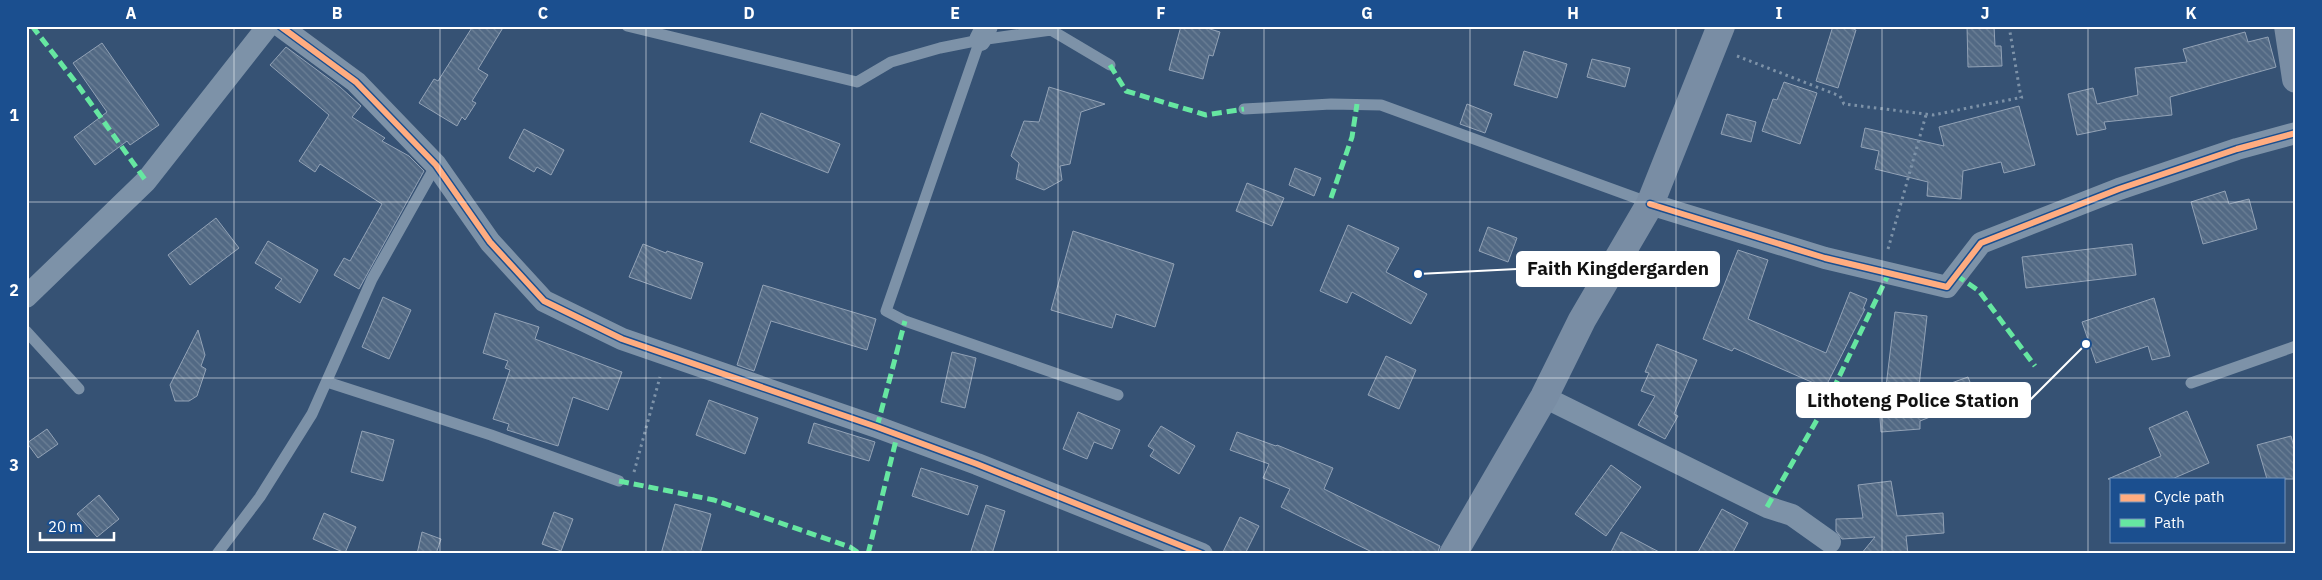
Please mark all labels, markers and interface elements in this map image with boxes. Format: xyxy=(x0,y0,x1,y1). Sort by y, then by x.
text: A xyxy=(126,3,137,23)
text: B xyxy=(332,3,343,23)
text: C xyxy=(538,3,548,23)
text: D xyxy=(743,3,755,23)
text: E xyxy=(950,3,960,23)
text: F xyxy=(1156,3,1166,23)
text: G xyxy=(1361,3,1373,23)
text: H xyxy=(1567,3,1579,23)
text: I xyxy=(1776,3,1783,23)
text: J xyxy=(1981,3,1989,23)
text: K xyxy=(2185,3,2197,23)
text: 1 xyxy=(9,105,19,125)
callout: Faith Kingdergarden xyxy=(1517,252,1719,286)
text: Faith Kingdergarden xyxy=(1527,256,1709,280)
text: 2 xyxy=(9,280,19,300)
callout: Lithoteng Police Station xyxy=(1797,383,2030,417)
text: Lithoteng Police Station xyxy=(1807,388,2019,412)
text: 3 xyxy=(9,455,19,475)
legend xyxy=(2110,478,2284,542)
text: Cycle path xyxy=(2154,487,2225,506)
scale bar xyxy=(40,510,114,542)
text: Path xyxy=(2154,513,2185,532)
text: 20 m xyxy=(48,517,83,536)

